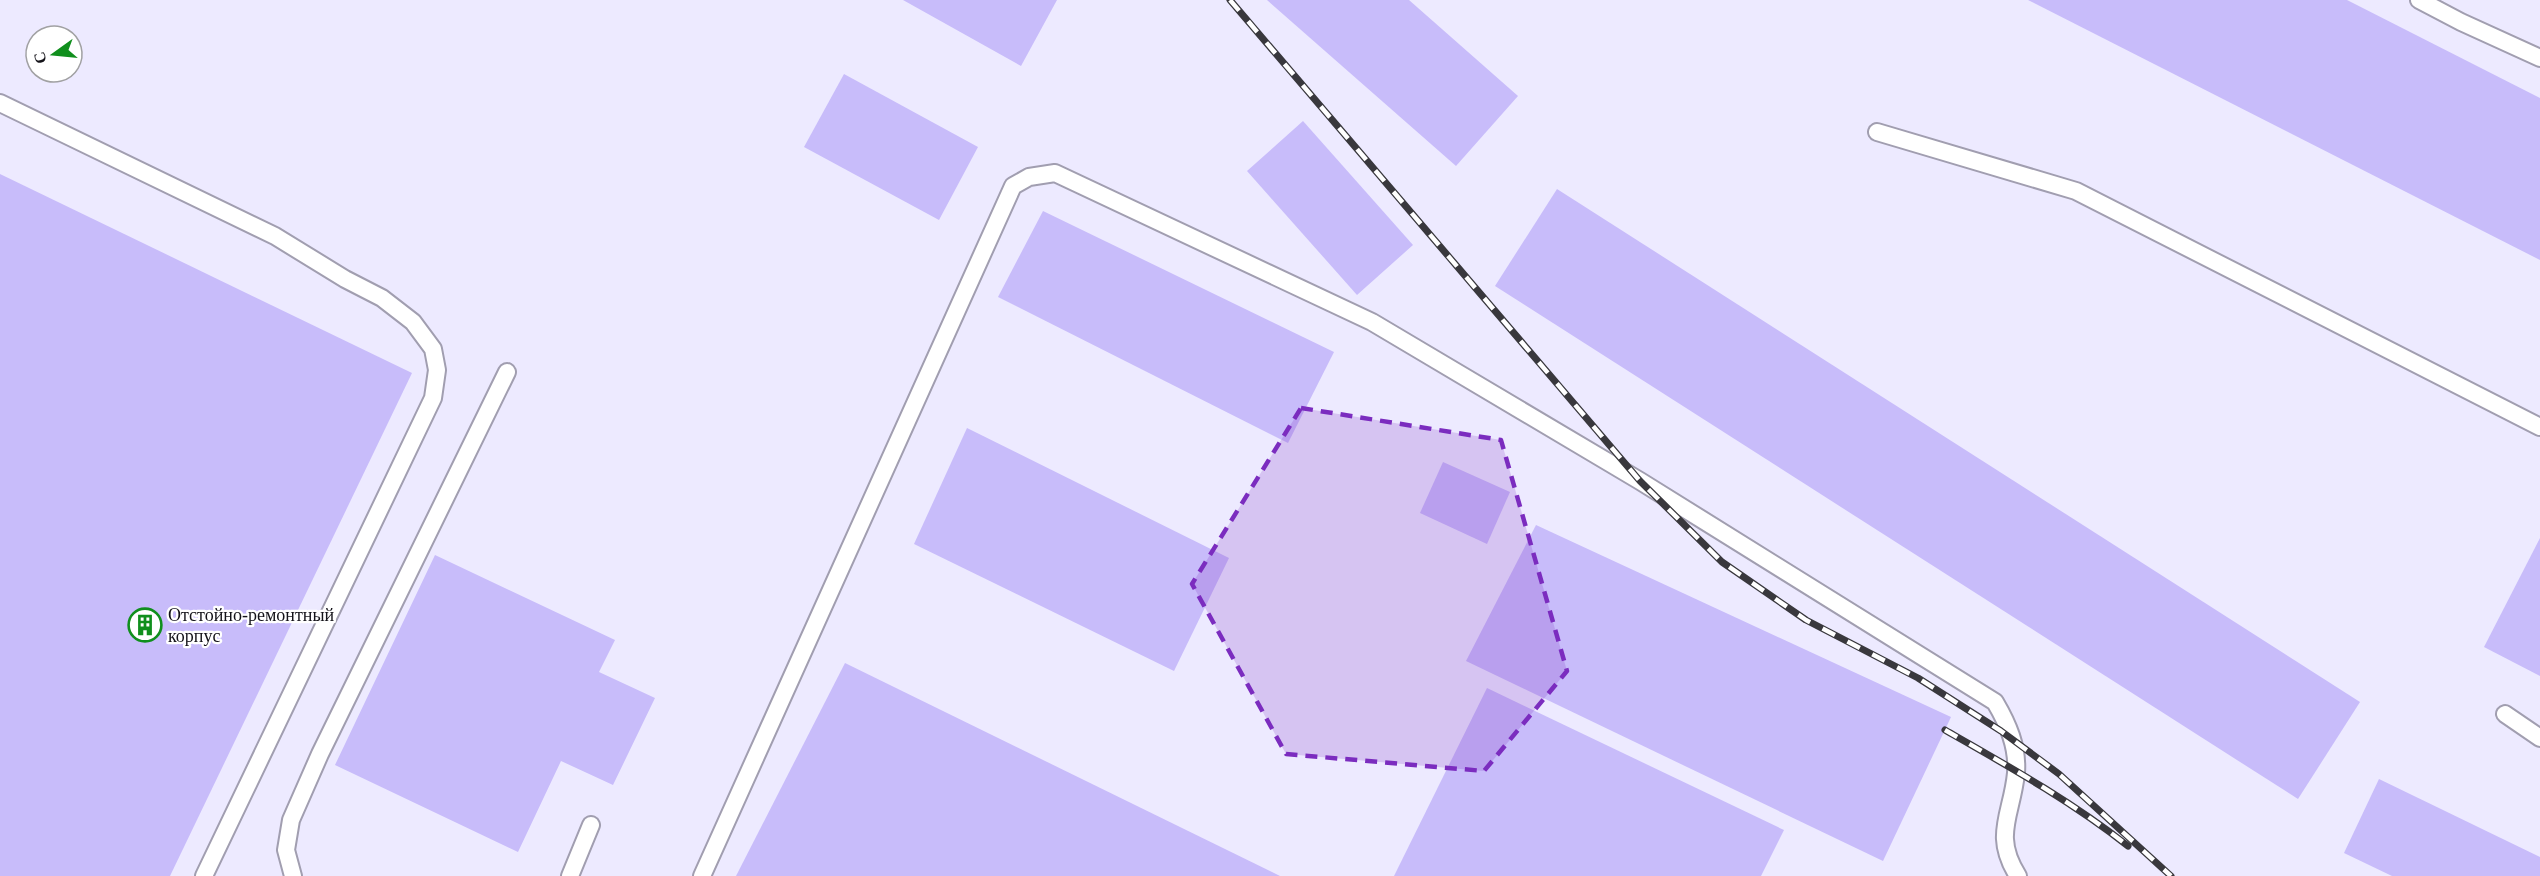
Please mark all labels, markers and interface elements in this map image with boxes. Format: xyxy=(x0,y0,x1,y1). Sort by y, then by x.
north arrow xyxy=(24,24,84,84)
text: С xyxy=(30,50,50,66)
place label: Отстойно-ремонтный корпус xyxy=(168,605,335,646)
building icon: Отстойно-ремонтный корпус xyxy=(127,607,163,643)

